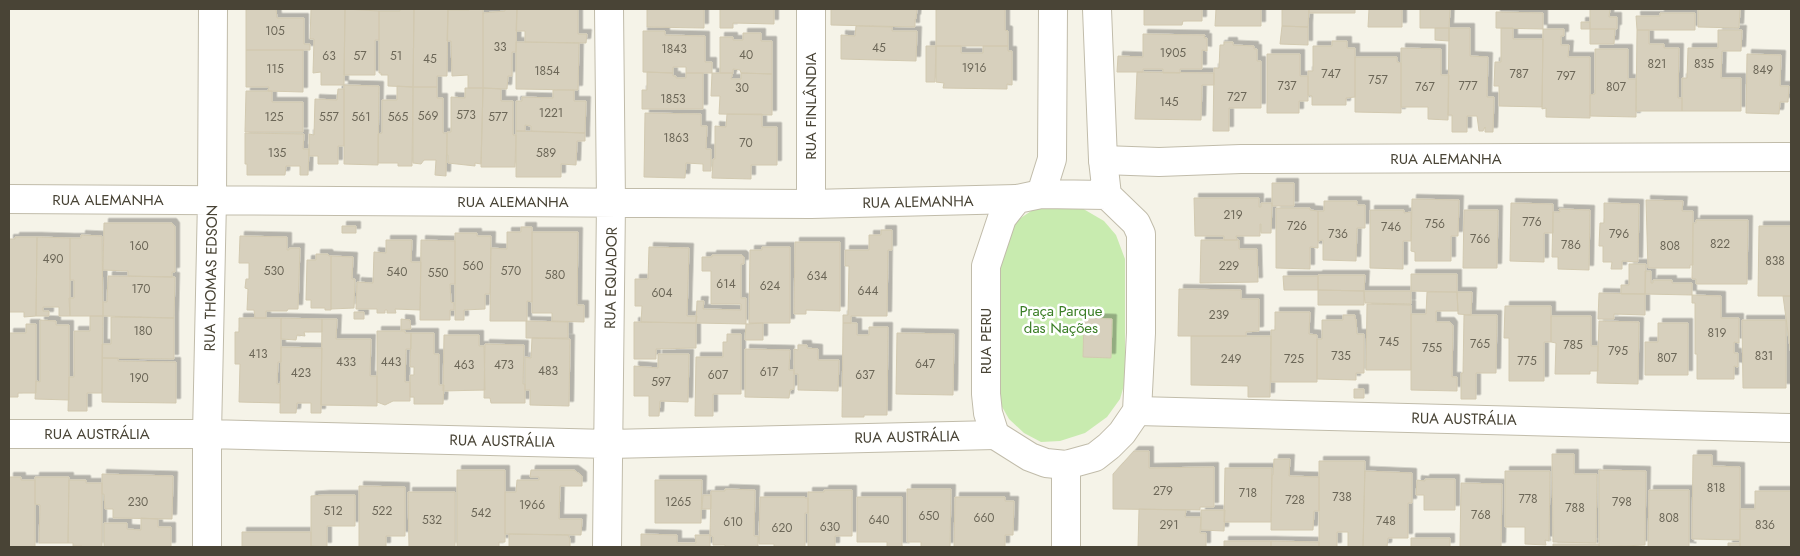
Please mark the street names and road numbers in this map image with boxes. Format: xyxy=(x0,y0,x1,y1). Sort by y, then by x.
street label: RUA FINLÂNDIA xyxy=(800,52,822,160)
street label: RUA ALEMANHA xyxy=(1390,148,1502,170)
street label: RUA ALEMANHA xyxy=(52,189,164,211)
street label: RUA ALEMANHA xyxy=(862,190,974,214)
street label: RUA ALEMANHA xyxy=(457,191,569,213)
street label: RUA THOMAS EDSON xyxy=(199,204,223,352)
street label: RUA EQUADOR xyxy=(599,226,623,329)
street label: RUA PERU xyxy=(975,308,997,374)
street label: RUA AUSTRÁLIA xyxy=(1411,407,1517,431)
street label: RUA AUSTRÁLIA xyxy=(44,423,150,445)
street label: RUA AUSTRÁLIA xyxy=(854,425,960,449)
street label: RUA AUSTRÁLIA xyxy=(449,429,555,453)

